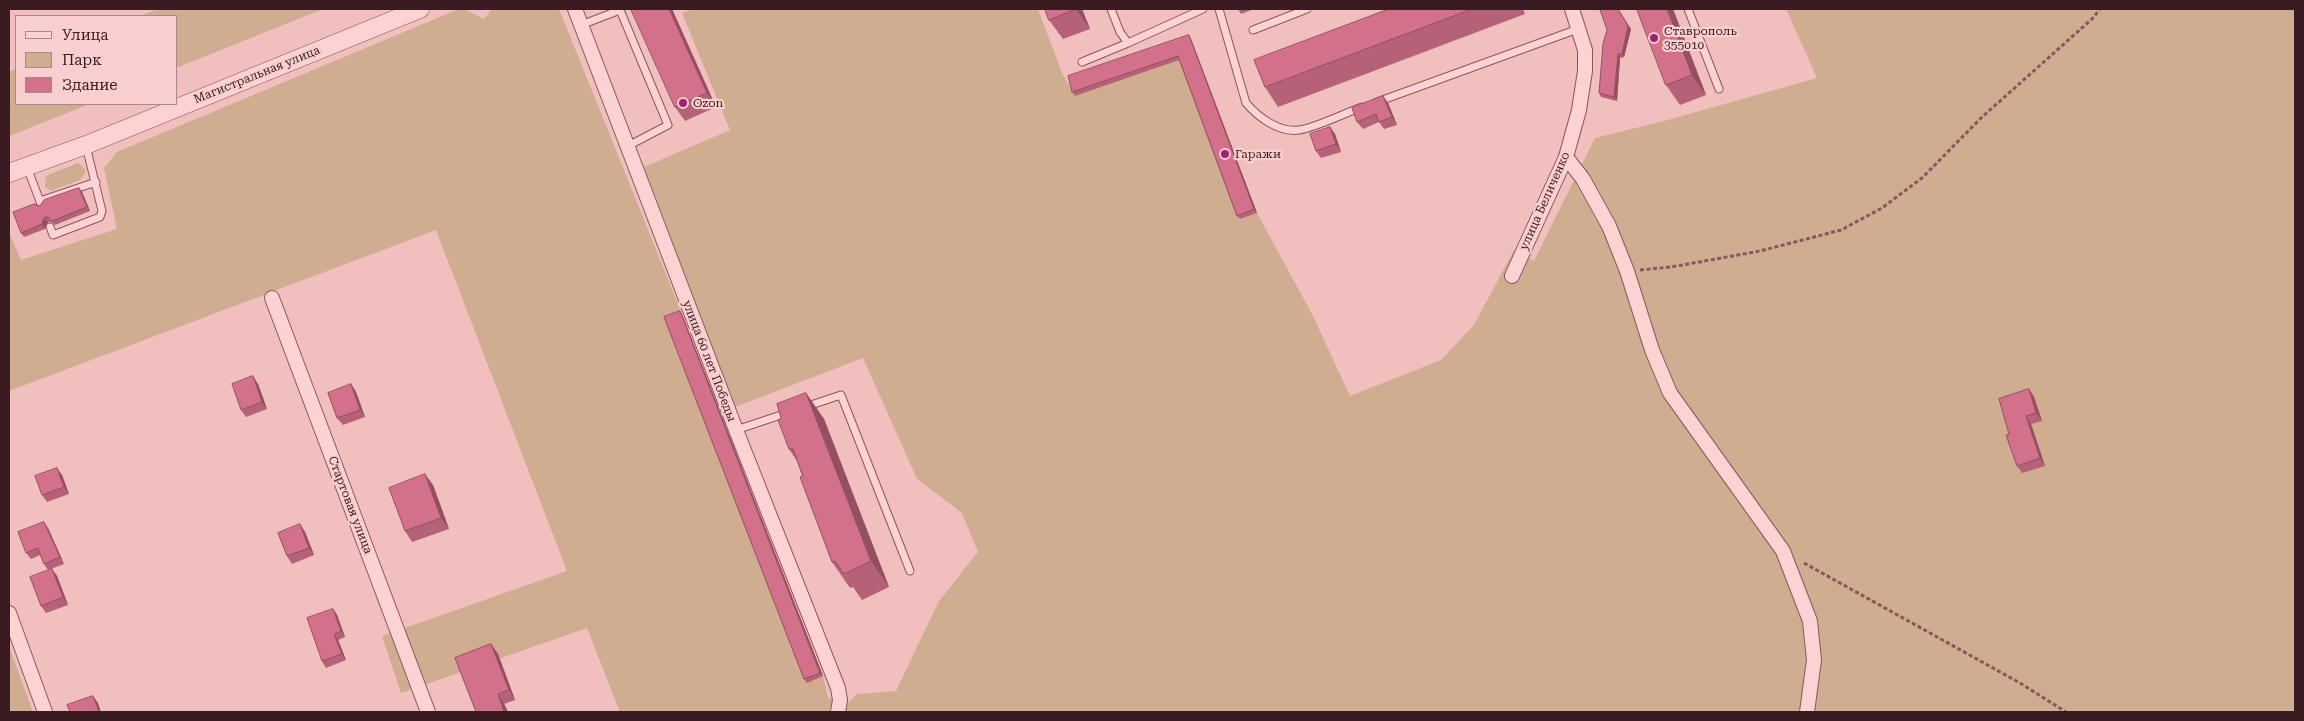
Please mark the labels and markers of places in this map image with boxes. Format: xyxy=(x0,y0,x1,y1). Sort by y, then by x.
place label: Ставрополь 355010 xyxy=(1664,24,1737,52)
marker: Ставрополь 355010 xyxy=(1648,32,1660,44)
place label: Ozon xyxy=(693,96,723,110)
marker: Ozon xyxy=(677,97,689,109)
place label: Гаражи xyxy=(1235,147,1281,161)
marker: Гаражи xyxy=(1219,148,1231,160)

